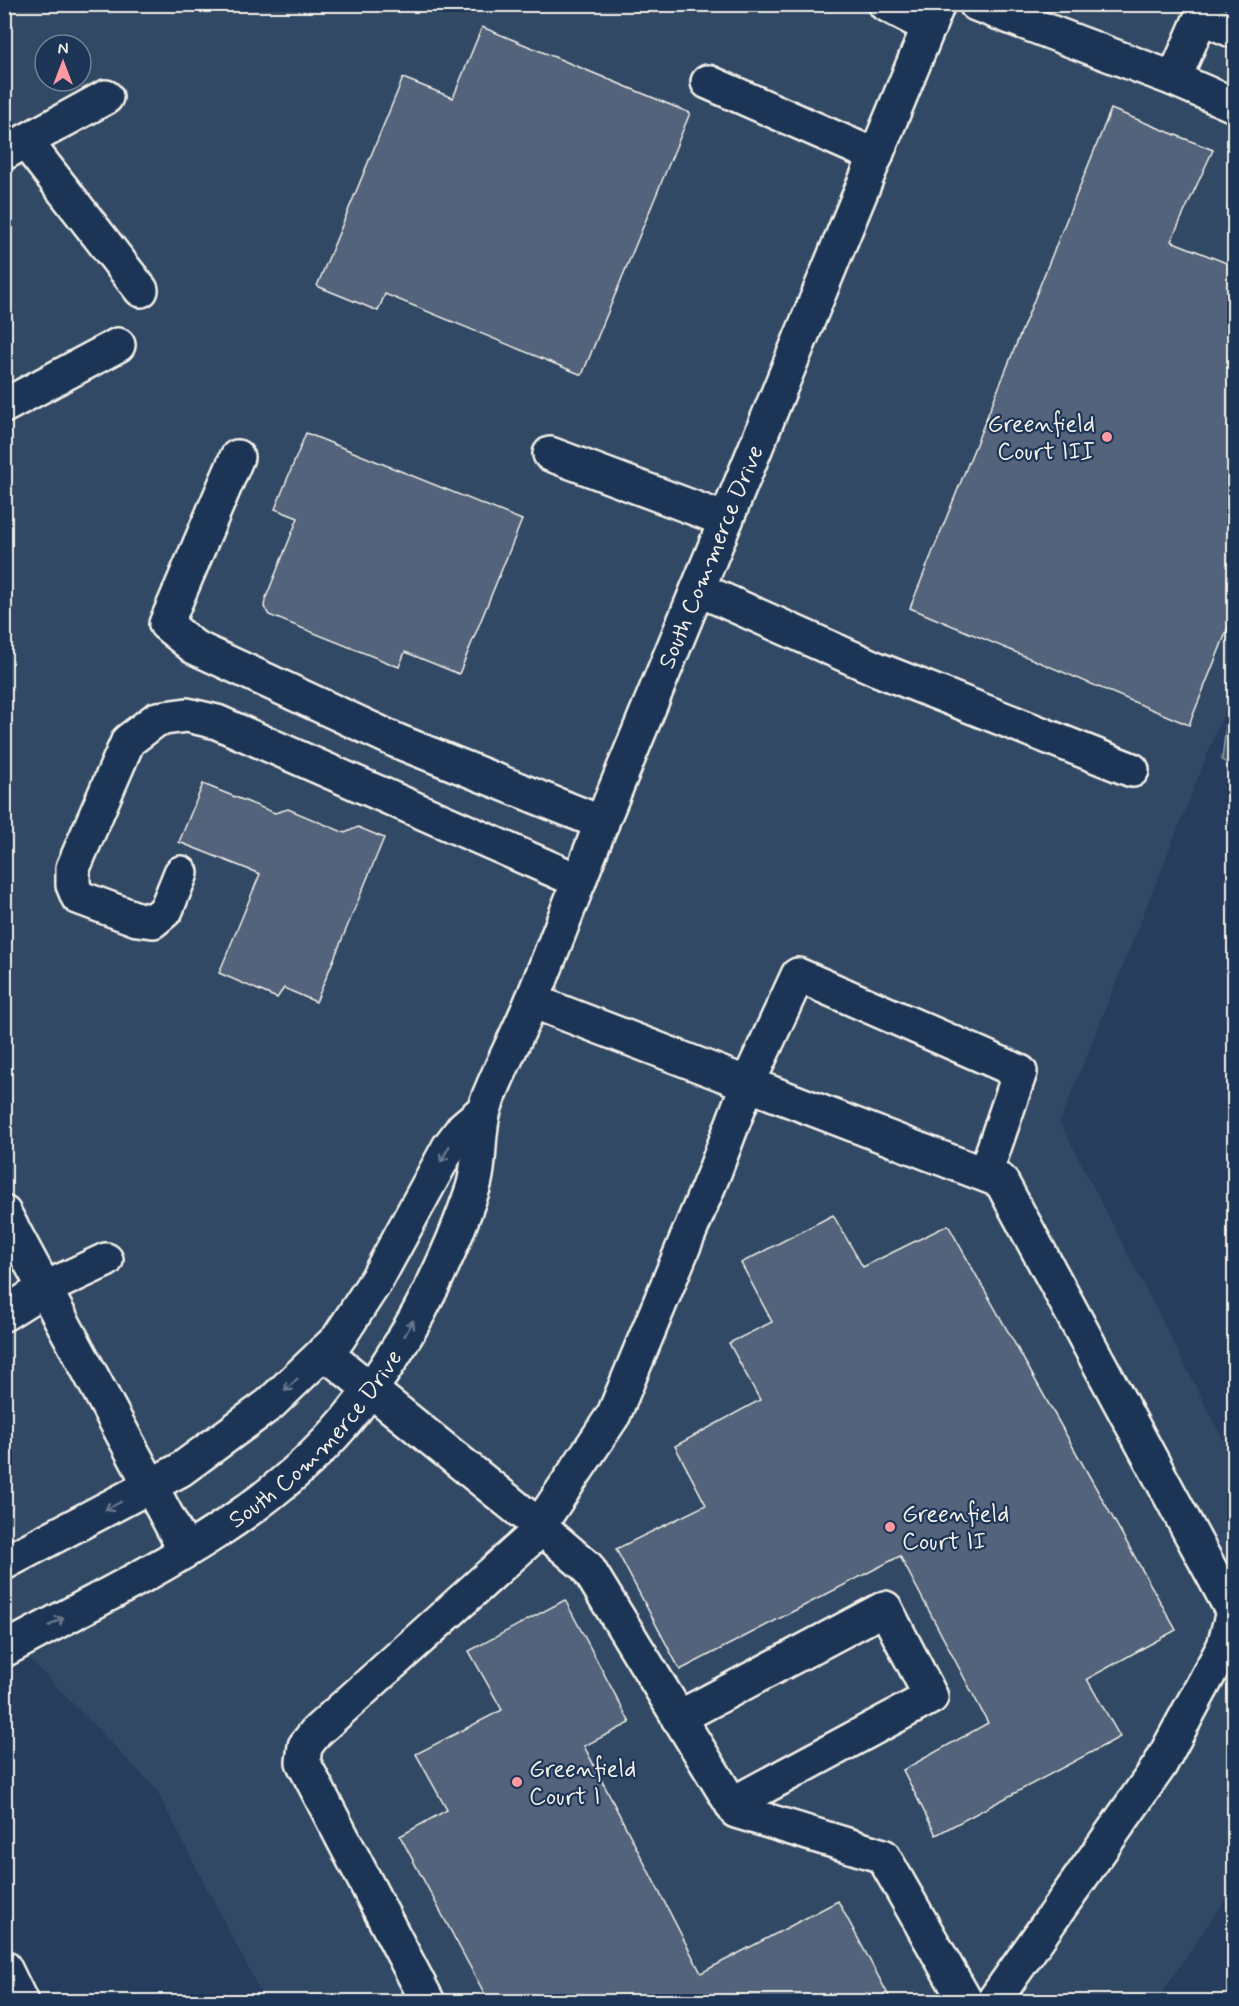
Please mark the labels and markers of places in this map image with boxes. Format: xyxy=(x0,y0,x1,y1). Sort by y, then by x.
place label: Greenfield Court III xyxy=(988,409,1095,468)
marker: Greenfield Court III xyxy=(1100,430,1114,444)
place label: Greenfield Court II xyxy=(902,1499,1009,1558)
marker: Greenfield Court II xyxy=(883,1520,897,1534)
place label: Greenfield Court I xyxy=(529,1754,636,1813)
marker: Greenfield Court I xyxy=(510,1775,524,1789)

